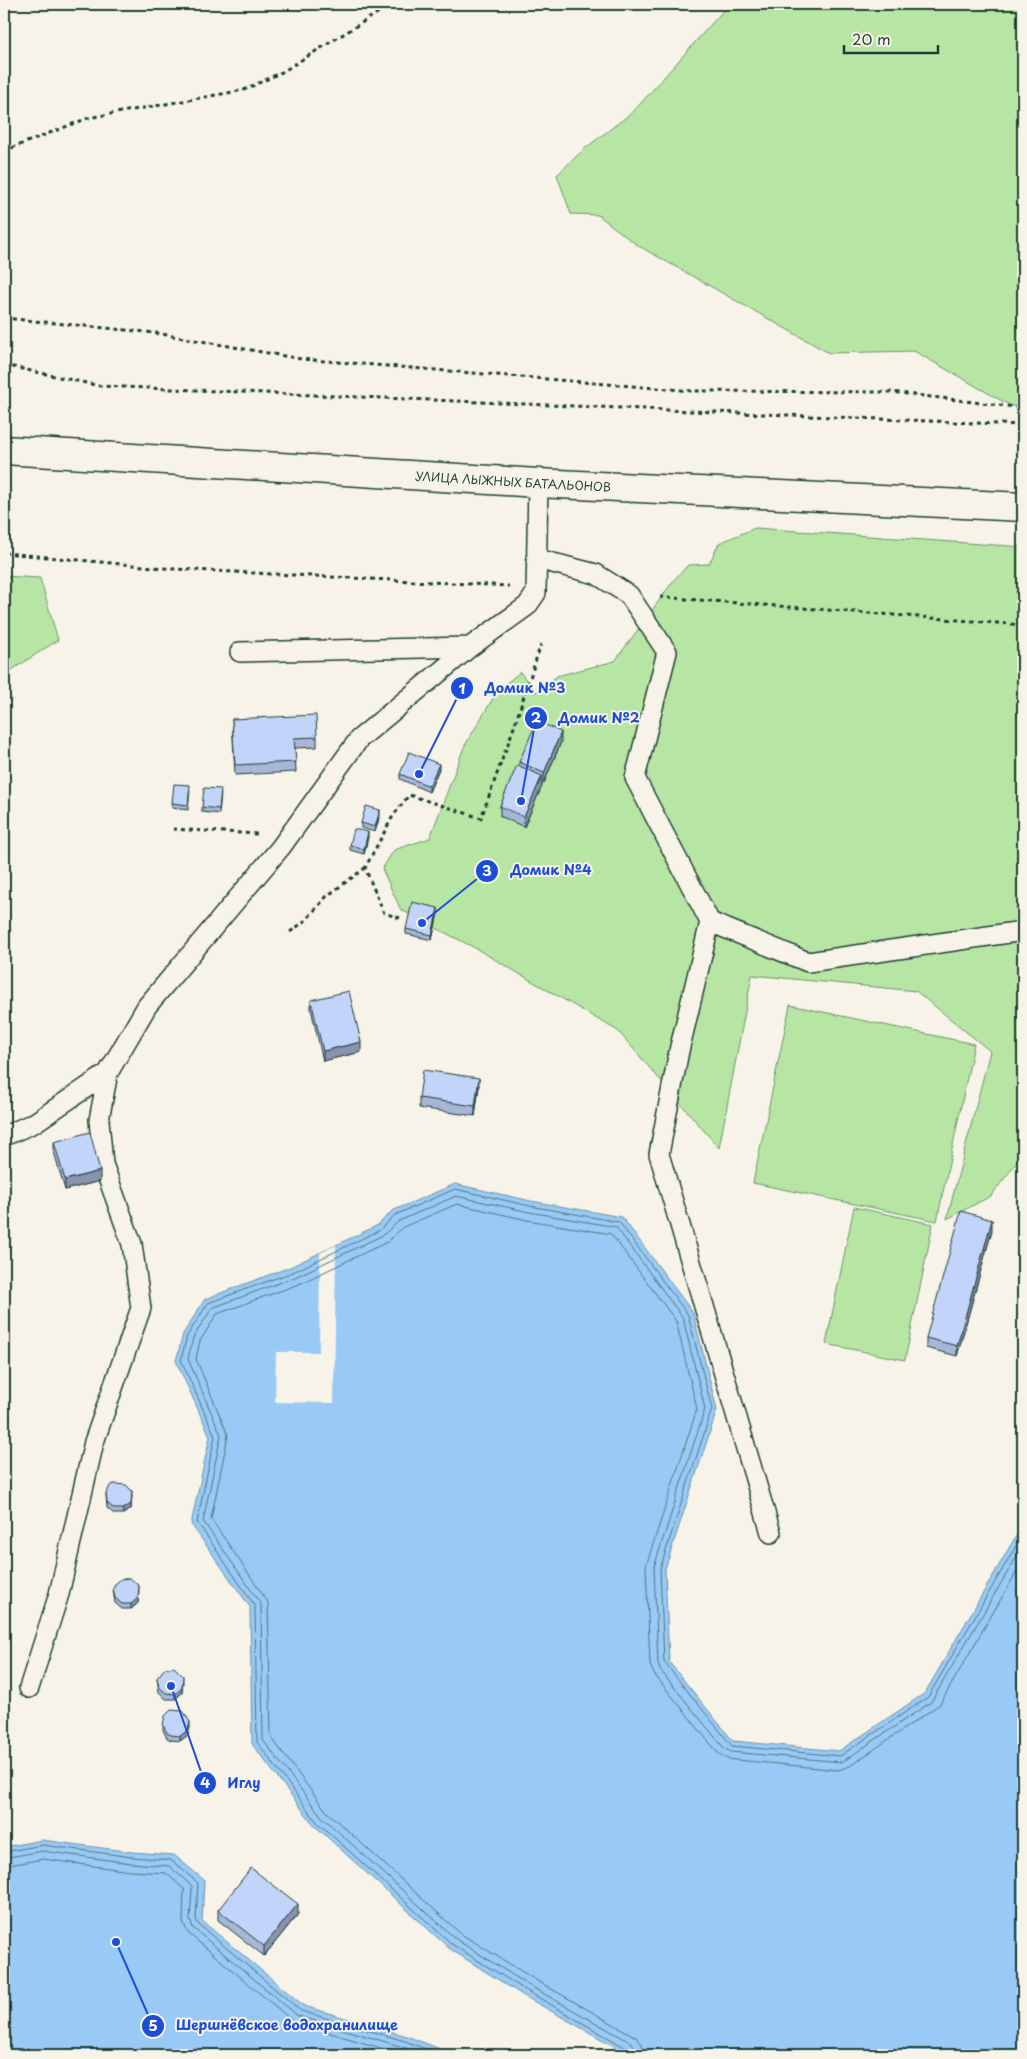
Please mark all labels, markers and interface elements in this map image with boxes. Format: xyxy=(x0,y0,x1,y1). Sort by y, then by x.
scale bar xyxy=(844,22,938,54)
text: 20 m xyxy=(852,27,891,50)
street label: УЛИЦА ЛЫЖНЫХ БАТАЛЬОНОВ xyxy=(415,466,611,496)
callout: Домик №3 xyxy=(450,674,576,703)
text: 1 xyxy=(458,676,466,699)
text: Домик №3 xyxy=(484,677,565,698)
callout: Домик №2 xyxy=(524,703,650,732)
text: 2 xyxy=(531,705,542,728)
text: Домик №2 xyxy=(557,707,640,728)
callout: Домик №4 xyxy=(475,856,601,885)
text: 3 xyxy=(482,858,492,881)
text: Домик №4 xyxy=(509,859,592,880)
callout: Иглу xyxy=(193,1768,270,1797)
text: 4 xyxy=(200,1770,210,1793)
text: Иглу xyxy=(228,1772,260,1793)
callout: Шершнёвское водохранилище xyxy=(141,2011,408,2040)
text: 5 xyxy=(148,2013,158,2036)
text: Шершнёвское водохранилище xyxy=(176,2014,398,2035)

